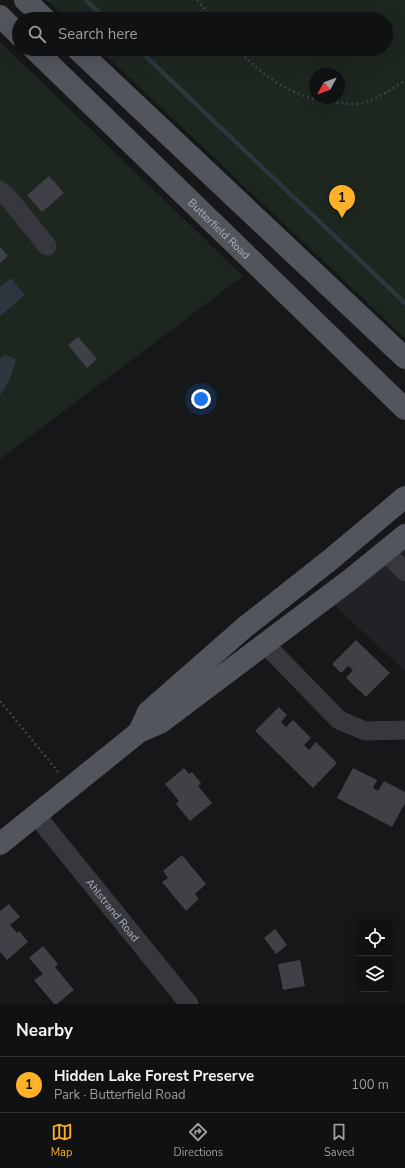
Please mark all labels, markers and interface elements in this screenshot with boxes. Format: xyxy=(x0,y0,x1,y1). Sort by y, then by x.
search box xyxy=(12,12,393,56)
icon: search xyxy=(26,23,48,45)
text: Search here xyxy=(58,24,138,44)
north arrow xyxy=(309,68,345,104)
pin: 1 xyxy=(329,185,355,218)
street label: Butterfield Road xyxy=(185,195,254,262)
your location xyxy=(191,389,211,409)
street label: Ahlstrand Road xyxy=(83,875,143,945)
map controls xyxy=(357,920,393,992)
button: locate xyxy=(357,920,393,956)
button: layers xyxy=(357,956,393,992)
text: Nearby xyxy=(16,1019,73,1042)
text: Hidden Lake Forest Preserve xyxy=(54,1066,254,1086)
text: 1 xyxy=(25,1076,33,1094)
text: 100 m xyxy=(351,1076,389,1094)
text: Park · Butterfield Road xyxy=(54,1086,186,1104)
tab: Map xyxy=(51,1121,73,1160)
tab: Directions xyxy=(174,1121,223,1160)
tab: Saved xyxy=(324,1121,354,1160)

